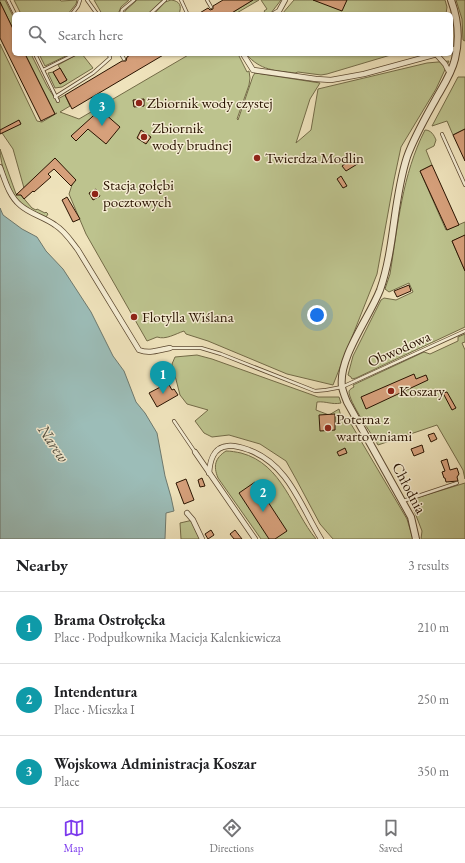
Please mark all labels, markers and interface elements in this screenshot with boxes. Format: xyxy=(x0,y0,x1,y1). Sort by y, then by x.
search box xyxy=(12,12,453,56)
icon: search xyxy=(26,23,48,45)
text: Search here xyxy=(58,25,123,44)
pin: 3 xyxy=(89,93,115,126)
place label: Zbiornik wody czystej xyxy=(147,93,273,112)
marker: Zbiornik wody czystej xyxy=(134,98,144,108)
place label: Zbiornik wody brudnej xyxy=(152,118,232,154)
marker: Zbiornik wody brudnej xyxy=(139,132,149,142)
place label: Twierdza Modlin xyxy=(265,148,364,167)
marker: Twierdza Modlin xyxy=(252,153,262,163)
place label: Stacja gołębi pocztowych xyxy=(103,175,174,211)
marker: Stacja gołębi pocztowych xyxy=(90,189,100,199)
your location xyxy=(307,305,327,325)
place label: Flotylla Wiślana xyxy=(142,307,234,326)
marker: Flotylla Wiślana xyxy=(129,312,139,322)
street label: Obwodowa xyxy=(364,326,433,371)
pin: 1 xyxy=(150,361,176,394)
place label: Koszary xyxy=(399,381,445,400)
marker: Koszary xyxy=(386,386,396,396)
place label: Poterna z wartowniami xyxy=(336,409,412,445)
water label: Narew xyxy=(33,419,74,466)
marker: Poterna z wartowniami xyxy=(323,423,333,433)
street label: Chłodnia xyxy=(388,459,431,517)
pin: 2 xyxy=(250,479,276,512)
text: Nearby xyxy=(16,554,68,576)
text: 3 results xyxy=(408,557,449,574)
text: Brama Ostrołęcka xyxy=(54,610,165,629)
text: 1 xyxy=(26,619,32,636)
text: 210 m xyxy=(418,619,449,636)
text: Place · Podpułkownika Macieja Kalenkiewicza xyxy=(54,629,281,646)
text: Intendentura xyxy=(54,682,137,701)
text: 2 xyxy=(26,691,32,708)
text: 250 m xyxy=(418,691,449,708)
text: Place · Mieszka I xyxy=(54,701,135,718)
text: Wojskowa Administracja Koszar xyxy=(54,754,256,773)
text: 3 xyxy=(26,763,32,780)
text: 350 m xyxy=(418,763,449,780)
text: Place xyxy=(54,773,80,790)
tab: Map xyxy=(63,817,85,855)
tab: Directions xyxy=(210,817,254,855)
tab: Saved xyxy=(379,817,402,855)

